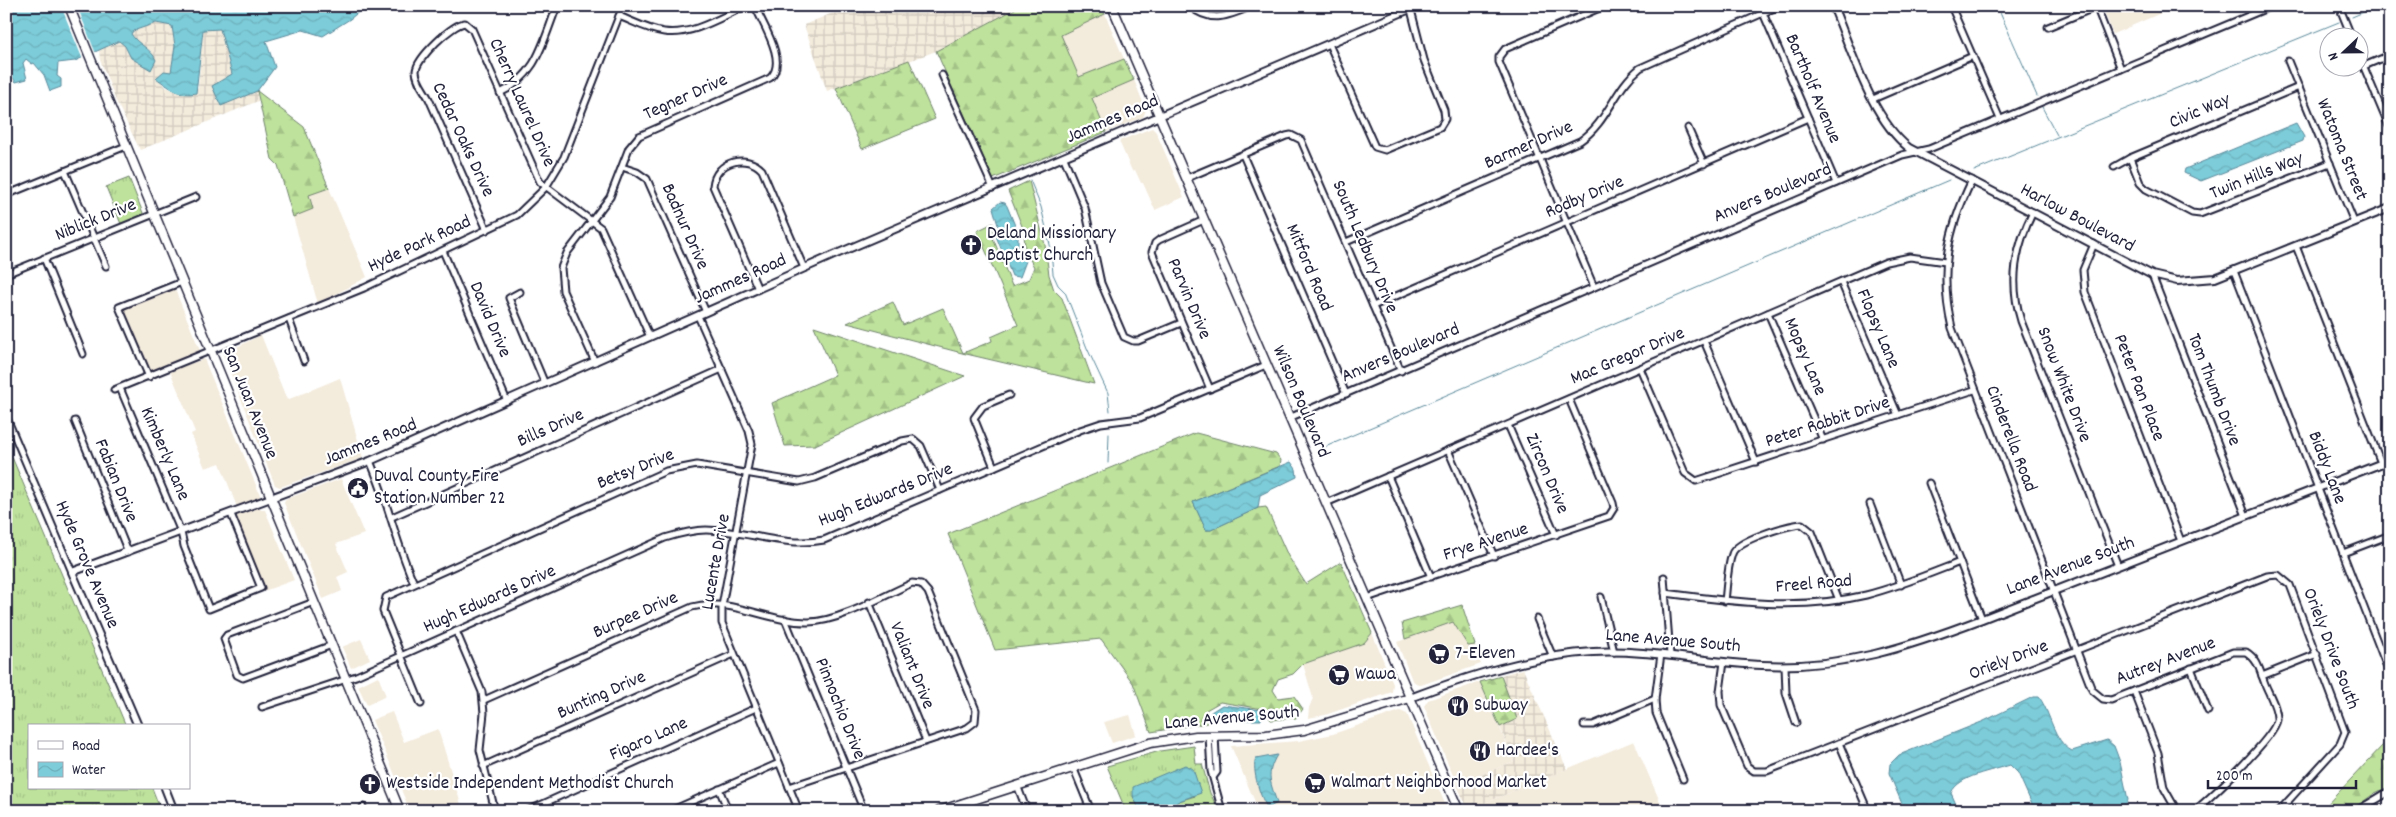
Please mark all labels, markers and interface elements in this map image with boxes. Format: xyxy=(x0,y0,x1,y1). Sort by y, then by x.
north arrow xyxy=(2318,28,2368,78)
street label: Bartholf Avenue xyxy=(1777,30,1847,148)
street label: Cherry Laurel Drive xyxy=(481,34,561,172)
text: N xyxy=(2323,49,2344,63)
street label: Tegner Drive xyxy=(640,67,732,129)
street label: Cedar Oaks Drive xyxy=(424,78,500,202)
street label: Civic Way xyxy=(2165,87,2235,137)
street label: Jammes Road xyxy=(1063,88,1163,152)
street label: Watoma Street xyxy=(2308,95,2374,205)
street label: Barmer Drive xyxy=(1480,114,1578,178)
street label: Twin Hills Way xyxy=(2206,146,2308,208)
street label: Anvers Boulevard xyxy=(1710,157,1836,231)
street label: Rodby Drive xyxy=(1541,169,1629,227)
street label: South Ledbury Drive xyxy=(1324,176,1404,318)
street label: Harlow Boulevard xyxy=(2015,177,2139,261)
street label: Badnur Drive xyxy=(653,180,715,274)
street label: Niblick Drive xyxy=(51,192,141,250)
street label: Hyde Park Road xyxy=(364,209,476,281)
street label: Mitford Road xyxy=(1277,220,1339,316)
place label: Deland Missionary Baptist Church xyxy=(987,221,1116,270)
church icon: Deland Missionary Baptist Church xyxy=(959,233,983,257)
street label: Jammes Road xyxy=(691,248,791,312)
street label: Parvin Drive xyxy=(1159,254,1217,344)
street label: David Drive xyxy=(461,278,517,362)
street label: Flopsy Lane xyxy=(1848,285,1906,373)
street label: Mopsy Lane xyxy=(1776,314,1832,400)
street label: Anvers Boulevard xyxy=(1338,317,1464,391)
street label: Mac Gregor Drive xyxy=(1567,321,1689,393)
street label: Snow White Drive xyxy=(2029,323,2097,447)
street label: Tom Thumb Drive xyxy=(2179,330,2247,450)
street label: Peter Pan Place xyxy=(2105,331,2171,445)
street label: Wilson Boulevard xyxy=(1264,342,1336,462)
street label: San Juan Avenue xyxy=(214,343,284,463)
street label: Cinderella Road xyxy=(1977,382,2043,496)
street label: Peter Rabbit Drive xyxy=(1762,390,1894,456)
street label: Bills Drive xyxy=(513,402,589,456)
street label: Kimberly Lane xyxy=(132,403,196,505)
street label: Jammes Road xyxy=(320,412,422,474)
street label: Biddy Lane xyxy=(2300,428,2352,508)
street label: Zircon Drive xyxy=(1517,430,1575,518)
street label: Fabian Drive xyxy=(86,435,144,527)
street label: Betsy Drive xyxy=(593,442,679,498)
street label: Hugh Edwards Drive xyxy=(815,457,957,535)
place label: Duval County Fire Station Number 22 xyxy=(374,464,506,513)
public building icon: Duval County Fire Station Number 22 xyxy=(346,476,370,500)
street label: Hyde Grove Avenue xyxy=(47,497,125,633)
street label: Lucente Drive xyxy=(695,512,739,612)
street label: Frye Avenue xyxy=(1440,517,1532,569)
street label: Lane Avenue South xyxy=(2003,530,2139,604)
street label: Hugh Edwards Drive xyxy=(419,559,561,641)
street label: Freel Road xyxy=(1775,568,1853,602)
street label: Oriely Drive South xyxy=(2294,584,2366,714)
street label: Burpee Drive xyxy=(589,585,683,647)
street label: Valiant Drive xyxy=(881,618,941,714)
street label: Lane Avenue South xyxy=(1604,623,1742,661)
street label: Autrey Avenue xyxy=(2112,631,2220,693)
street label: Oriely Drive xyxy=(1965,634,2053,688)
place label: 7-Eleven xyxy=(1455,641,1515,668)
supermarket icon: 7-Eleven xyxy=(1427,642,1451,666)
street label: Pinnochio Drive xyxy=(806,654,872,764)
place label: Wawa xyxy=(1355,662,1397,689)
supermarket icon: Wawa xyxy=(1327,663,1351,687)
street label: Bunting Drive xyxy=(553,664,651,728)
place label: Subway xyxy=(1474,693,1528,720)
restaurant icon: Subway xyxy=(1446,694,1470,718)
street label: Lane Avenue South xyxy=(1163,700,1301,738)
street label: Figaro Lane xyxy=(606,711,692,769)
legend xyxy=(28,724,190,790)
text: Road xyxy=(72,736,100,758)
place label: Hardee's xyxy=(1496,738,1559,765)
restaurant icon: Hardee's xyxy=(1468,739,1492,763)
scale bar xyxy=(2208,757,2356,789)
text: Water xyxy=(72,760,106,782)
text: 200 m xyxy=(2216,766,2253,788)
place label: Walmart Neighborhood Market xyxy=(1331,770,1547,797)
place label: Westside Independent Methodist Church xyxy=(386,771,674,798)
supermarket icon: Walmart Neighborhood Market xyxy=(1303,771,1327,795)
church icon: Westside Independent Methodist Church xyxy=(358,772,382,796)

